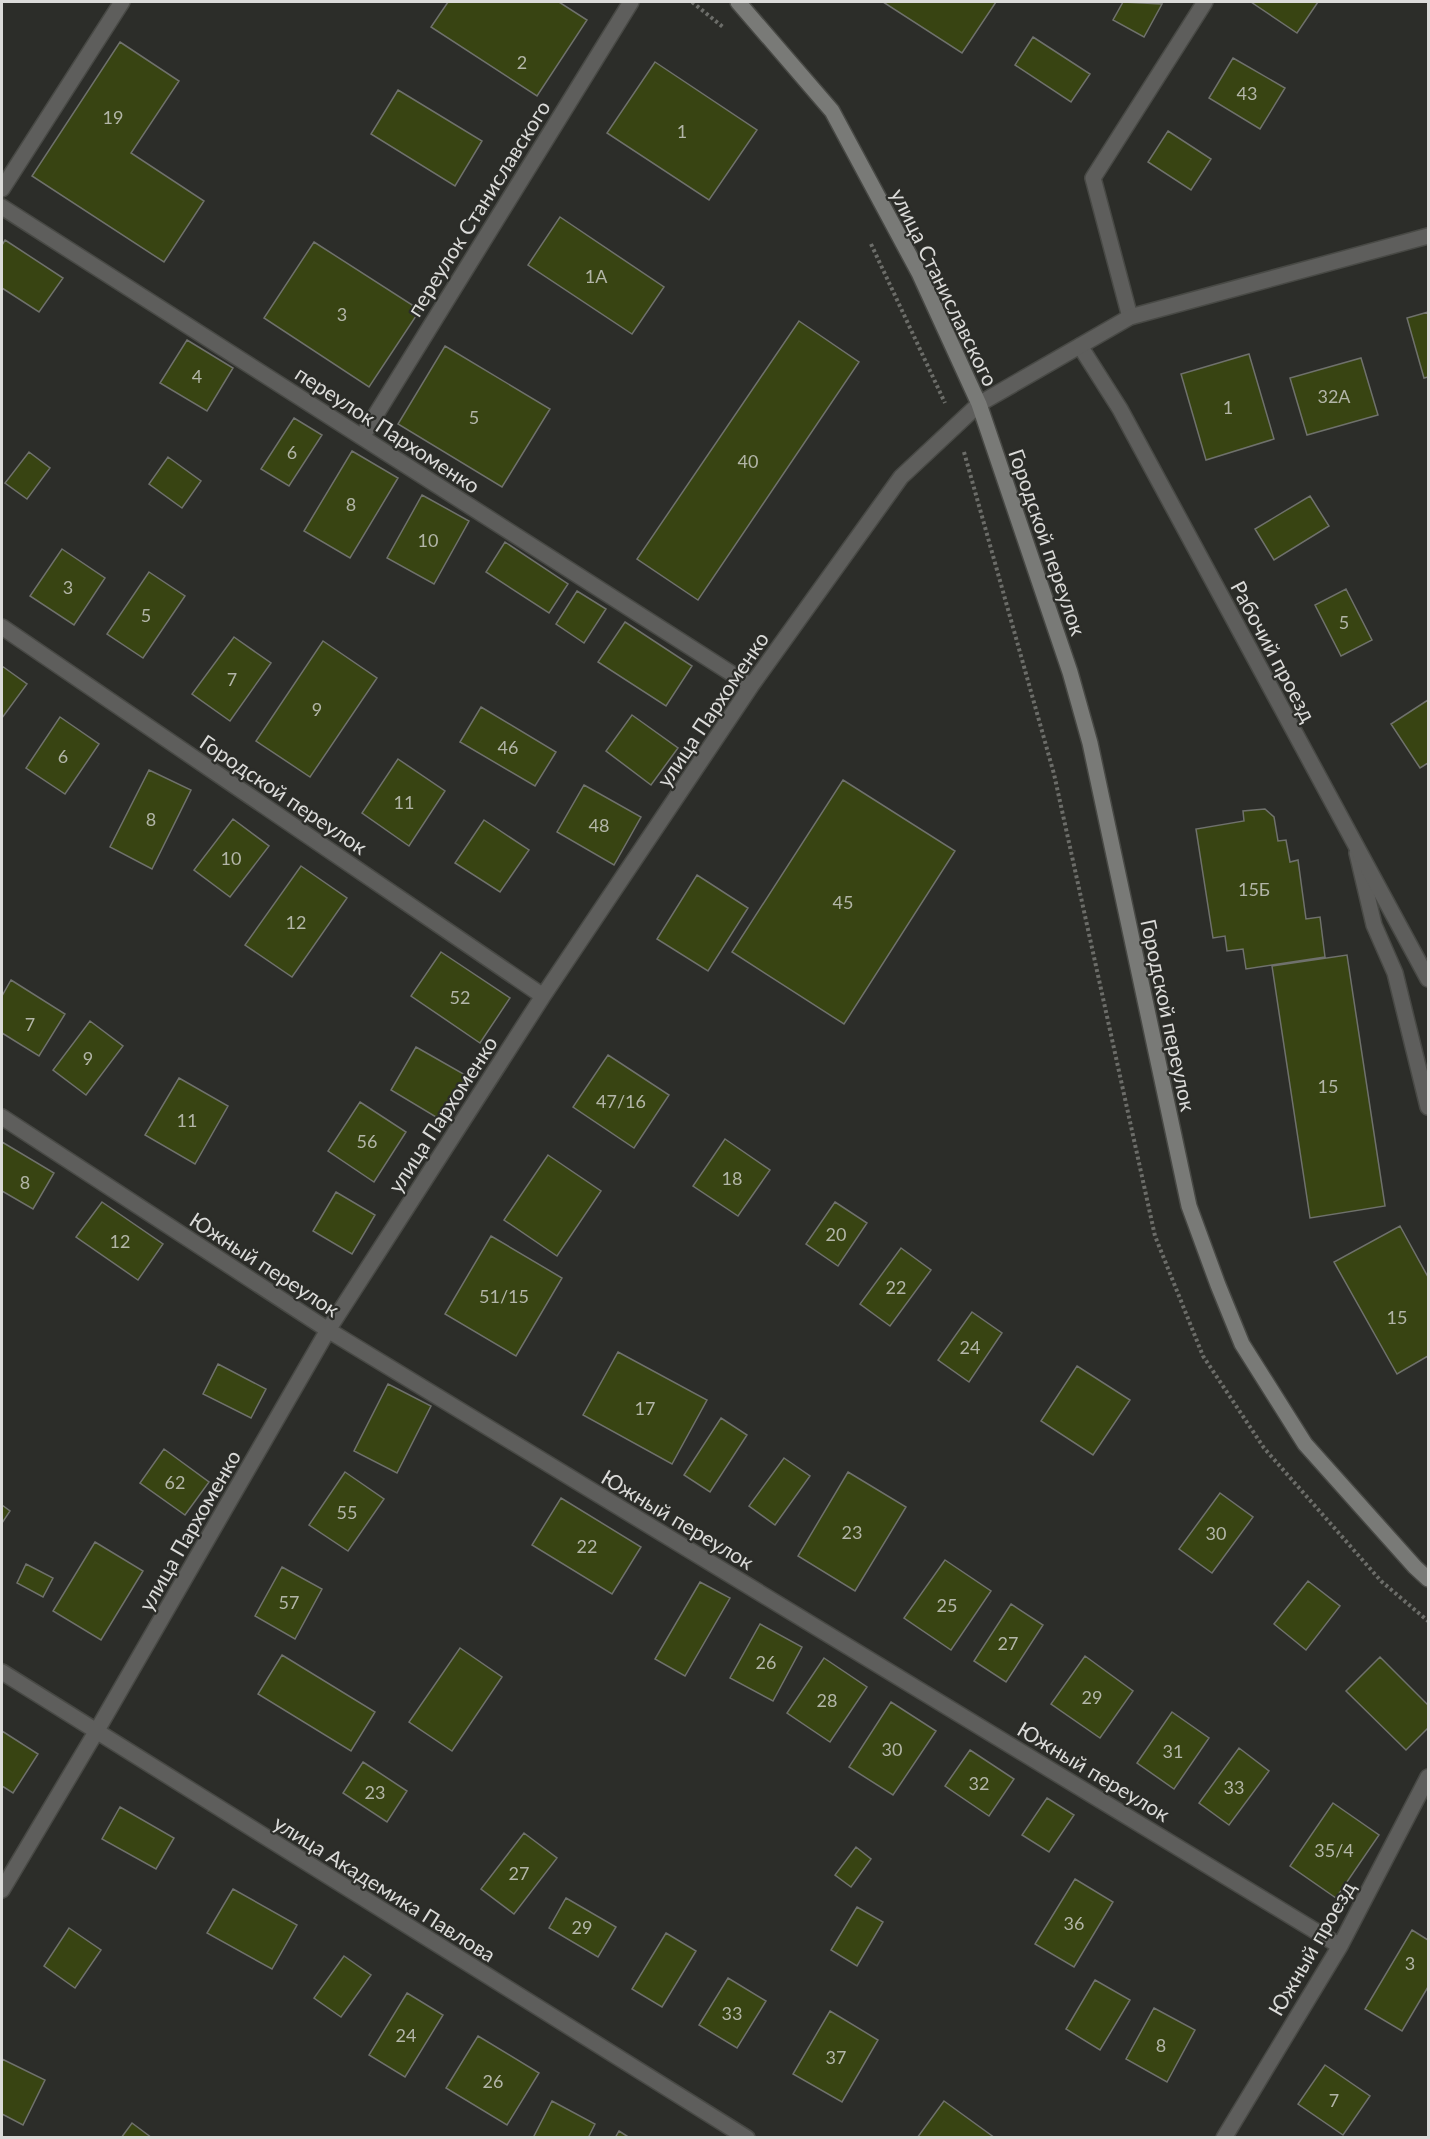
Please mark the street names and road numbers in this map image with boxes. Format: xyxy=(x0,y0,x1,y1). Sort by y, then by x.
street label: переулок Станиславского xyxy=(401,95,555,321)
street label: улица Станиславского xyxy=(886,184,1004,390)
street label: переулок Пархоменко xyxy=(291,360,485,498)
street label: Городской переулок xyxy=(1004,445,1092,639)
street label: Рабочий проезд xyxy=(1226,576,1322,726)
street label: улица Пархоменко xyxy=(651,627,773,791)
street label: Городской переулок xyxy=(196,729,372,859)
street label: Городской переулок xyxy=(1136,917,1202,1114)
street label: улица Пархоменко xyxy=(382,1031,502,1197)
street label: Южный переулок xyxy=(186,1206,344,1322)
street label: улица Пархоменко xyxy=(133,1445,245,1615)
street label: Южный переулок xyxy=(597,1464,759,1574)
street label: Южный переулок xyxy=(1013,1716,1175,1826)
street label: улица Академика Павлова xyxy=(270,1809,500,1967)
street label: Южный проезд xyxy=(1262,1876,1360,2020)

